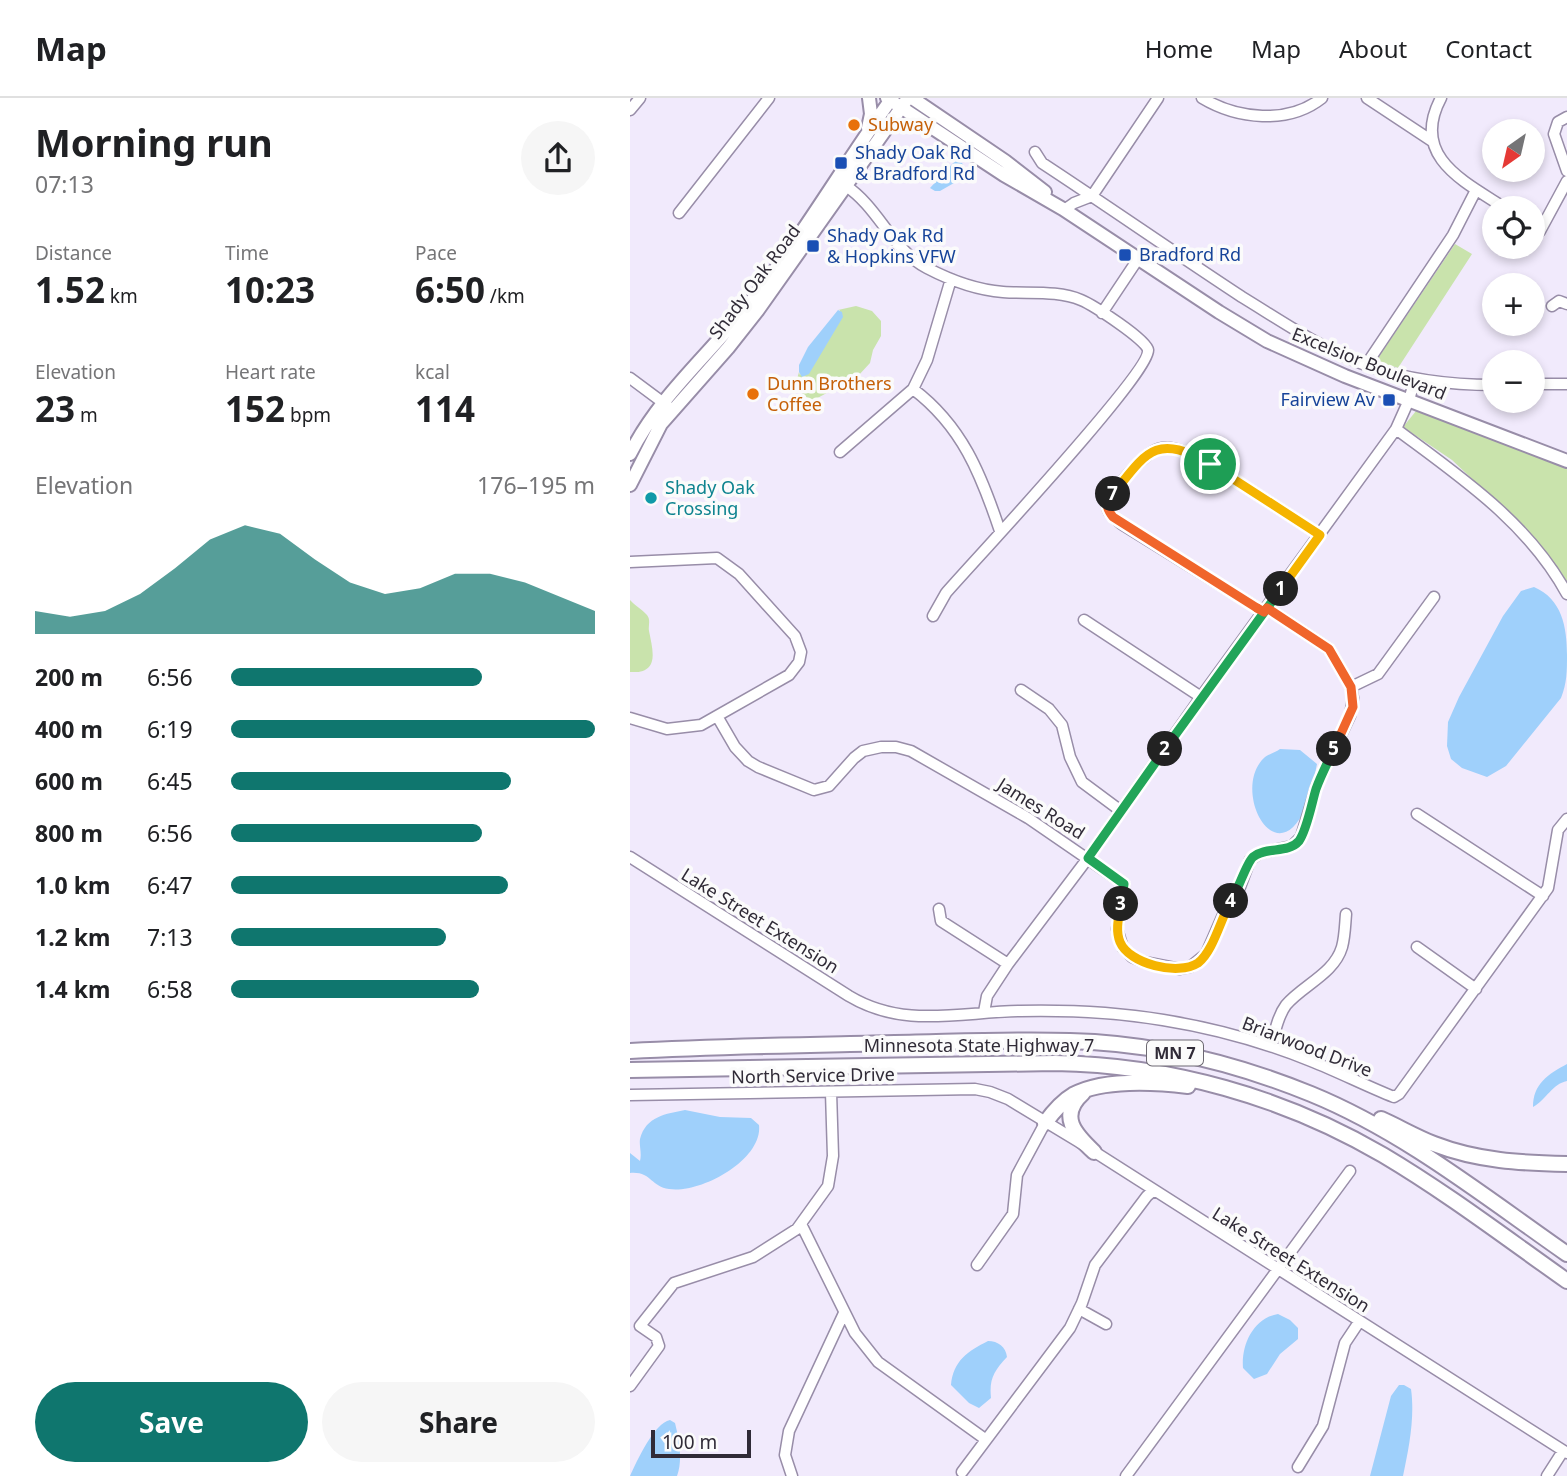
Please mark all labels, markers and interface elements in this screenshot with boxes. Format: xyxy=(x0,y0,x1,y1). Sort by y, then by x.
text: Map xyxy=(35,26,107,71)
text: Home xyxy=(1145,32,1213,65)
text: Map xyxy=(1251,32,1301,65)
text: About xyxy=(1339,32,1407,65)
text: Contact xyxy=(1445,32,1532,65)
place label: Subway xyxy=(868,112,934,136)
text: Morning run xyxy=(35,116,273,168)
marker: Subway xyxy=(846,117,862,133)
north arrow xyxy=(1482,119,1545,182)
map controls xyxy=(1482,119,1545,413)
button: share xyxy=(521,121,595,195)
place label: Shady Oak Rd & Bradford Rd xyxy=(855,140,975,185)
marker: Shady Oak Rd & Bradford Rd xyxy=(833,155,849,171)
text: 07:13 xyxy=(35,168,94,200)
button: locate xyxy=(1482,196,1545,259)
street label: Shady Oak Road xyxy=(703,219,805,344)
place label: Shady Oak Rd & Hopkins VFW xyxy=(827,223,956,268)
marker: Shady Oak Rd & Hopkins VFW xyxy=(805,238,821,254)
text: Distance xyxy=(35,240,112,266)
text: Time xyxy=(225,240,269,266)
text: Pace xyxy=(415,240,457,266)
place label: Bradford Rd xyxy=(1139,242,1241,266)
marker: Bradford Rd xyxy=(1117,247,1133,263)
text: 1.52 xyxy=(35,266,105,313)
text: 10:23 xyxy=(225,266,315,313)
text: 6:50 xyxy=(415,266,485,313)
button: + xyxy=(1482,273,1545,336)
text: km xyxy=(105,283,138,309)
text: /km xyxy=(485,283,525,309)
street label: Excelsior Boulevard xyxy=(1289,321,1450,405)
button: − xyxy=(1482,350,1545,413)
text: Elevation xyxy=(35,359,116,385)
text: Heart rate xyxy=(225,359,316,385)
text: kcal xyxy=(415,359,450,385)
place label: Dunn Brothers Coffee xyxy=(767,371,892,416)
text: 23 xyxy=(35,385,75,432)
text: 152 xyxy=(225,385,285,432)
text: 114 xyxy=(415,385,475,432)
marker: Dunn Brothers Coffee xyxy=(745,386,761,402)
place label: Fairview Av xyxy=(1280,387,1376,411)
marker: Fairview Av xyxy=(1381,392,1397,408)
text: m xyxy=(75,402,98,428)
text: bpm xyxy=(285,402,331,428)
pin xyxy=(1180,434,1240,494)
icon: arrive xyxy=(1191,445,1229,483)
text: Elevation xyxy=(35,469,133,501)
text: 176–195 m xyxy=(477,469,595,501)
place label: Shady Oak Crossing xyxy=(665,475,755,520)
pin: 7 xyxy=(1096,476,1130,512)
text: 7 xyxy=(1107,480,1118,506)
marker: Shady Oak Crossing xyxy=(643,490,659,506)
pin: 1 xyxy=(1264,572,1298,606)
text: 1 xyxy=(1275,575,1286,601)
text: 200 m xyxy=(35,661,103,693)
text: 6:56 xyxy=(147,661,193,693)
text: 400 m xyxy=(35,713,103,745)
text: 6:19 xyxy=(147,713,193,745)
pin: 2 xyxy=(1148,732,1182,766)
pin: 5 xyxy=(1316,732,1352,766)
text: 2 xyxy=(1159,735,1170,761)
text: 5 xyxy=(1328,735,1339,761)
text: 600 m xyxy=(35,765,103,797)
text: 6:45 xyxy=(147,765,193,797)
street label: James Road xyxy=(992,771,1090,844)
text: 800 m xyxy=(35,817,103,849)
text: 6:56 xyxy=(147,817,193,849)
street label: Lake Street Extension xyxy=(677,862,844,978)
text: 1.0 km xyxy=(35,869,110,901)
text: 6:47 xyxy=(147,869,193,901)
pin: 4 xyxy=(1214,884,1248,918)
pin: 3 xyxy=(1104,886,1138,922)
text: 4 xyxy=(1225,887,1236,913)
text: 3 xyxy=(1115,890,1126,916)
text: 1.2 km xyxy=(35,921,110,953)
text: 7:13 xyxy=(147,921,193,953)
text: 1.4 km xyxy=(35,973,110,1005)
text: 6:58 xyxy=(147,973,193,1005)
street label: Briarwood Drive xyxy=(1239,1010,1376,1082)
street label: Minnesota State Highway 7 xyxy=(864,1033,1094,1057)
road number: MN 7 xyxy=(1147,1040,1203,1065)
street label: North Service Drive xyxy=(731,1062,895,1088)
street label: Lake Street Extension xyxy=(1208,1201,1375,1317)
button: Save xyxy=(35,1382,308,1462)
button: Share xyxy=(322,1382,595,1462)
scale bar xyxy=(651,1427,751,1459)
text: 100 m xyxy=(662,1429,717,1455)

